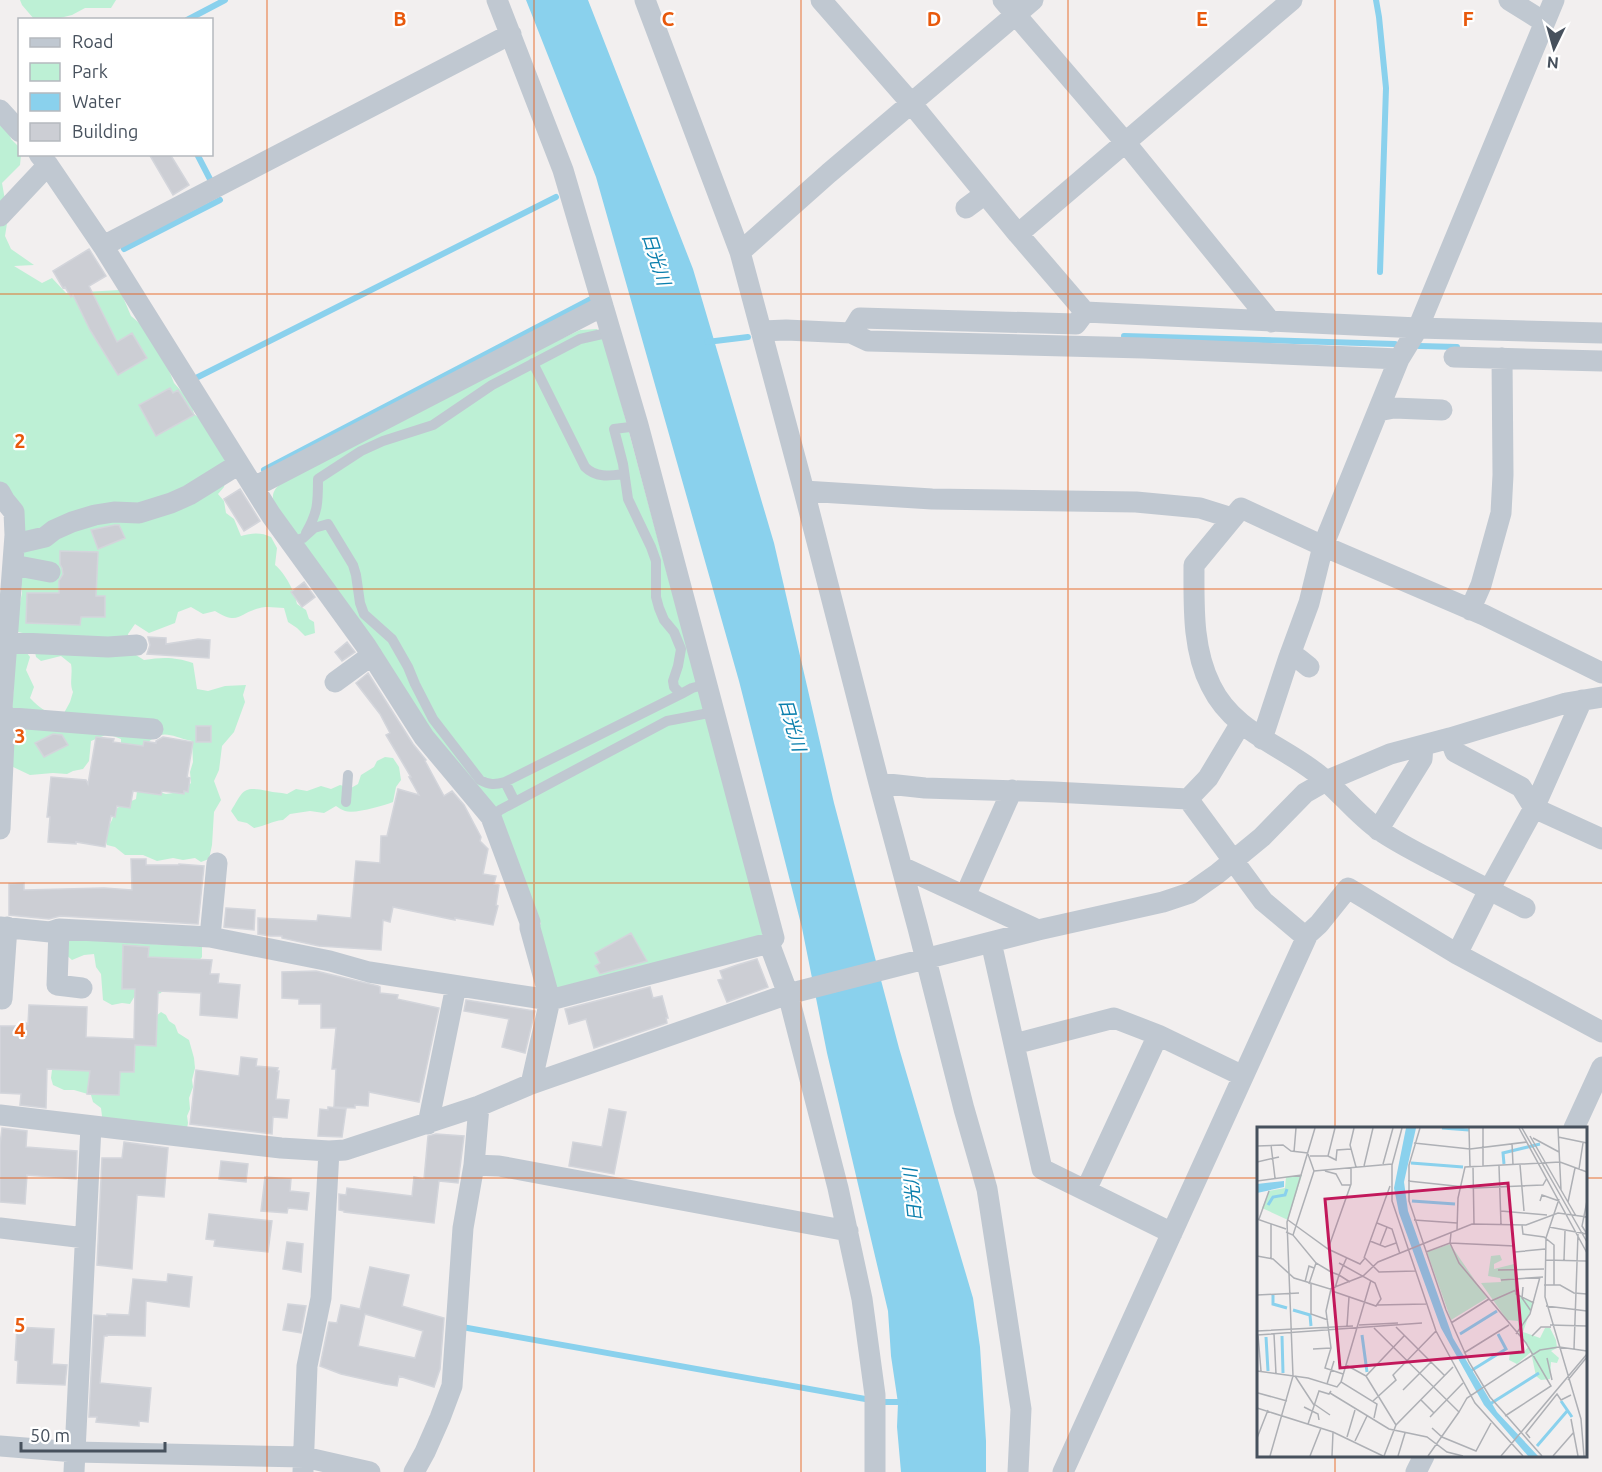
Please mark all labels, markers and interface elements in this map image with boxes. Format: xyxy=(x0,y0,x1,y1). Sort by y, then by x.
text: B xyxy=(393,7,407,30)
text: C xyxy=(662,7,675,30)
text: D xyxy=(927,7,941,30)
text: E xyxy=(1196,7,1208,30)
text: F xyxy=(1462,7,1474,30)
legend xyxy=(18,18,213,156)
north arrow xyxy=(1524,18,1584,78)
text: Road xyxy=(72,31,114,51)
text: N xyxy=(1546,53,1559,72)
text: Park xyxy=(72,61,108,81)
text: Water xyxy=(72,91,122,111)
text: Building xyxy=(72,121,138,141)
water label: 日光川 xyxy=(639,230,675,289)
text: 2 xyxy=(14,429,26,452)
water label: 日光川 xyxy=(776,696,811,755)
text: 3 xyxy=(14,724,26,747)
text: 4 xyxy=(14,1018,26,1041)
inset map xyxy=(1257,1127,1587,1457)
water label: 日光川 xyxy=(899,1165,925,1223)
text: 5 xyxy=(14,1313,26,1336)
scale bar xyxy=(21,1415,165,1453)
text: 50 m xyxy=(30,1425,70,1445)

